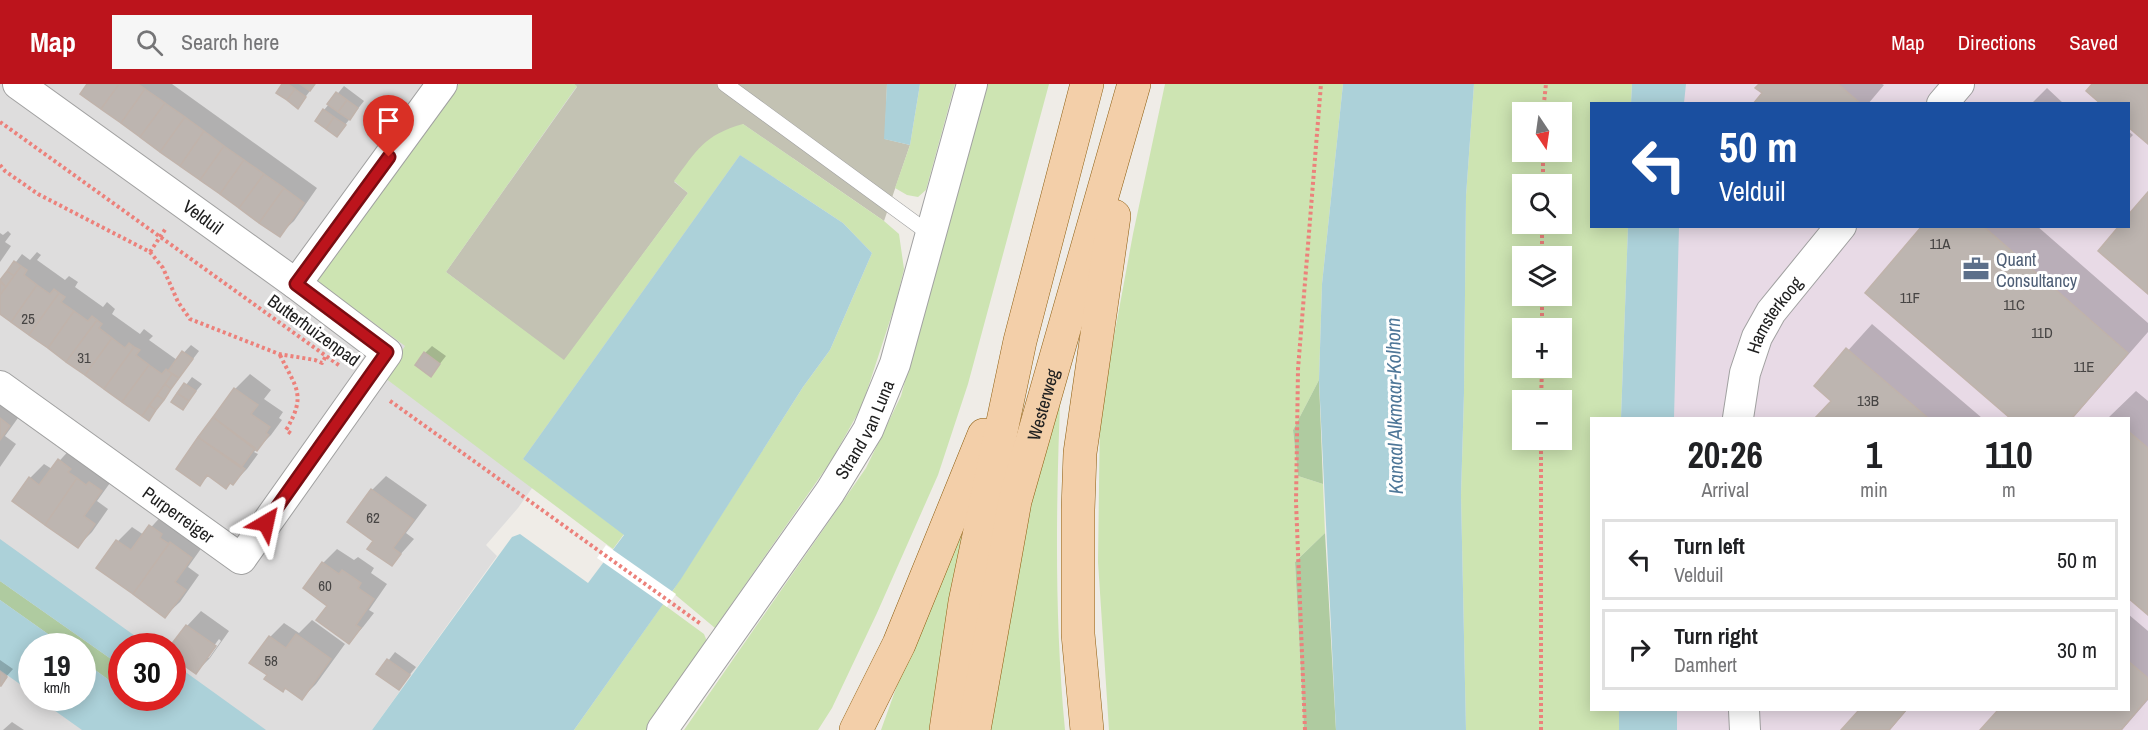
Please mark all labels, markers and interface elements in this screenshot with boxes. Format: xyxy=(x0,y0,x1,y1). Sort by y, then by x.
search box xyxy=(112,15,532,69)
text: Map xyxy=(30,23,76,61)
icon: search xyxy=(133,26,166,59)
text: Search here xyxy=(181,27,279,57)
text: Map xyxy=(1891,28,1925,57)
text: Directions xyxy=(1958,28,2036,57)
text: Saved xyxy=(2069,28,2118,57)
pin xyxy=(363,95,414,157)
north arrow xyxy=(1512,102,1572,162)
map controls xyxy=(1512,102,1572,450)
icon: arrive xyxy=(372,104,405,137)
text: 50 m xyxy=(1719,119,1798,175)
icon: left xyxy=(1620,126,1698,204)
text: Velduil xyxy=(1719,173,1785,209)
button: search xyxy=(1512,174,1572,234)
street label: Velduil xyxy=(178,194,228,240)
house number: 11A xyxy=(1930,233,1951,254)
button: layers xyxy=(1512,246,1572,306)
place label: Quant Consultancy xyxy=(1996,247,2078,293)
office icon: Quant Consultancy xyxy=(1961,254,1991,284)
street label: Hamsterkoog xyxy=(1740,270,1808,357)
house number: 11F xyxy=(1900,287,1920,308)
street label: Butterhuizenpad xyxy=(263,288,365,372)
house number: 11C xyxy=(2003,294,2025,315)
house number: 25 xyxy=(21,308,35,329)
water label: Kanaal Alkmaar-Kolhorn xyxy=(1379,317,1409,495)
button: + xyxy=(1512,318,1572,378)
house number: 11D xyxy=(2031,322,2053,343)
house number: 31 xyxy=(77,347,91,368)
house number: 11E xyxy=(2074,356,2095,377)
street label: Westerweg xyxy=(1020,365,1065,443)
street label: Strand van Luna xyxy=(828,376,900,484)
button: − xyxy=(1512,390,1572,450)
house number: 13B xyxy=(1857,390,1879,411)
text: 20:26 xyxy=(1687,431,1763,479)
text: 1 xyxy=(1866,431,1882,479)
text: 110 xyxy=(1985,431,2033,479)
text: Arrival xyxy=(1701,476,1749,503)
text: min xyxy=(1860,476,1888,503)
text: m xyxy=(2002,476,2016,503)
street label: Purperreiger xyxy=(138,480,220,549)
position arrow xyxy=(234,491,298,555)
house number: 62 xyxy=(366,507,380,528)
text: Turn left xyxy=(1674,531,1745,561)
icon: left xyxy=(1623,543,1656,576)
text: 50 m xyxy=(2057,545,2097,575)
text: Velduil xyxy=(1674,561,1723,588)
house number: 60 xyxy=(318,575,332,596)
text: Turn right xyxy=(1674,621,1758,651)
speed limit sign: 30 xyxy=(108,633,186,711)
icon: right xyxy=(1623,633,1656,666)
text: 30 m xyxy=(2057,635,2097,665)
text: 19 xyxy=(43,645,71,685)
house number: 58 xyxy=(264,650,278,671)
text: Damhert xyxy=(1674,651,1737,678)
text: km/h xyxy=(44,677,70,698)

